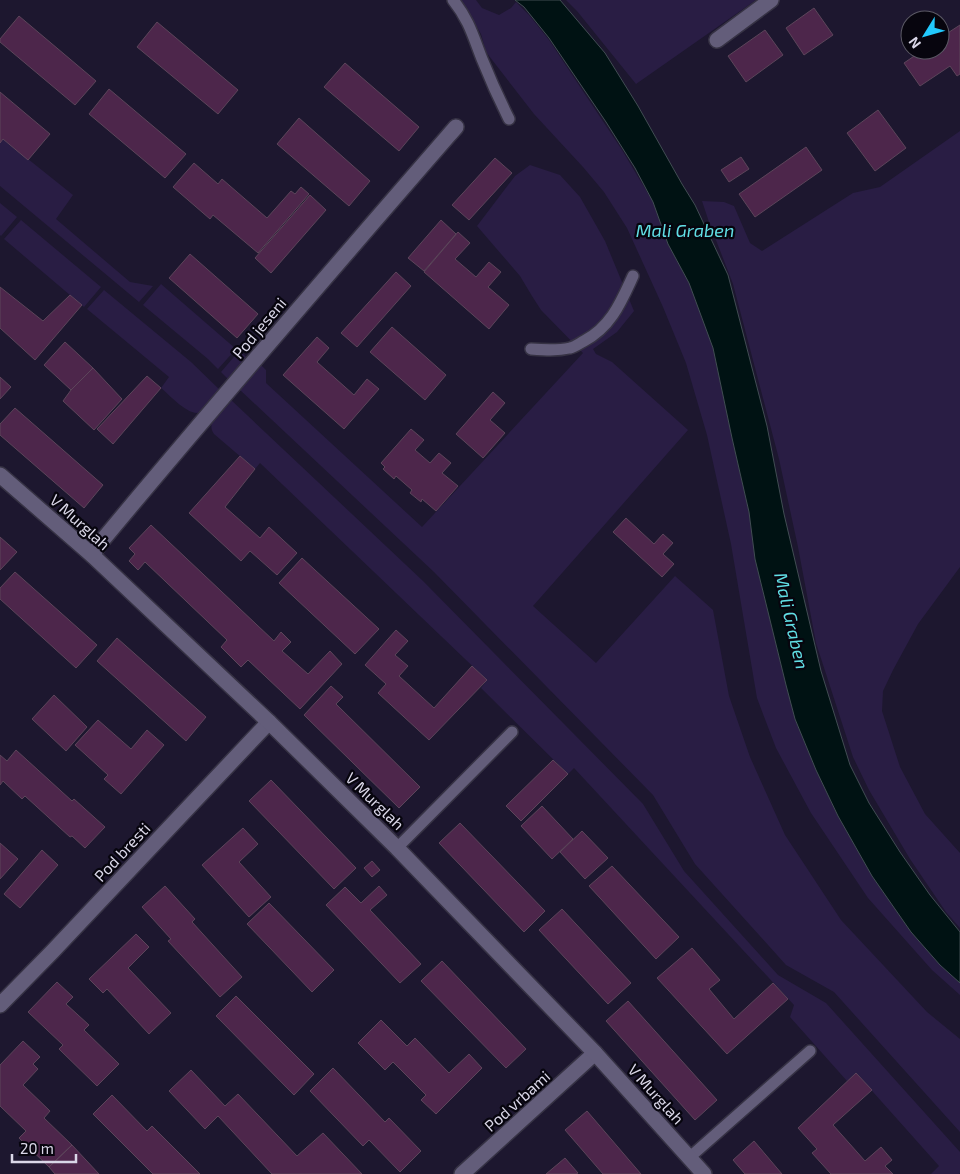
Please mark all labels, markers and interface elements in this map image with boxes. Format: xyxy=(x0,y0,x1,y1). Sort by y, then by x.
north arrow xyxy=(900,10,950,60)
text: N xyxy=(904,34,924,52)
water label: Mali Graben xyxy=(636,219,734,241)
street label: Pod jeseni xyxy=(228,293,290,363)
street label: V Murglah xyxy=(46,490,114,554)
water label: Mali Graben xyxy=(770,570,814,671)
street label: V Murglah xyxy=(342,768,409,833)
street label: Pod bresti xyxy=(90,818,154,885)
street label: V Murglah xyxy=(624,1060,688,1128)
street label: Pod vrbami xyxy=(480,1066,553,1135)
scale bar xyxy=(12,1132,76,1164)
text: 20 m xyxy=(20,1139,54,1157)

